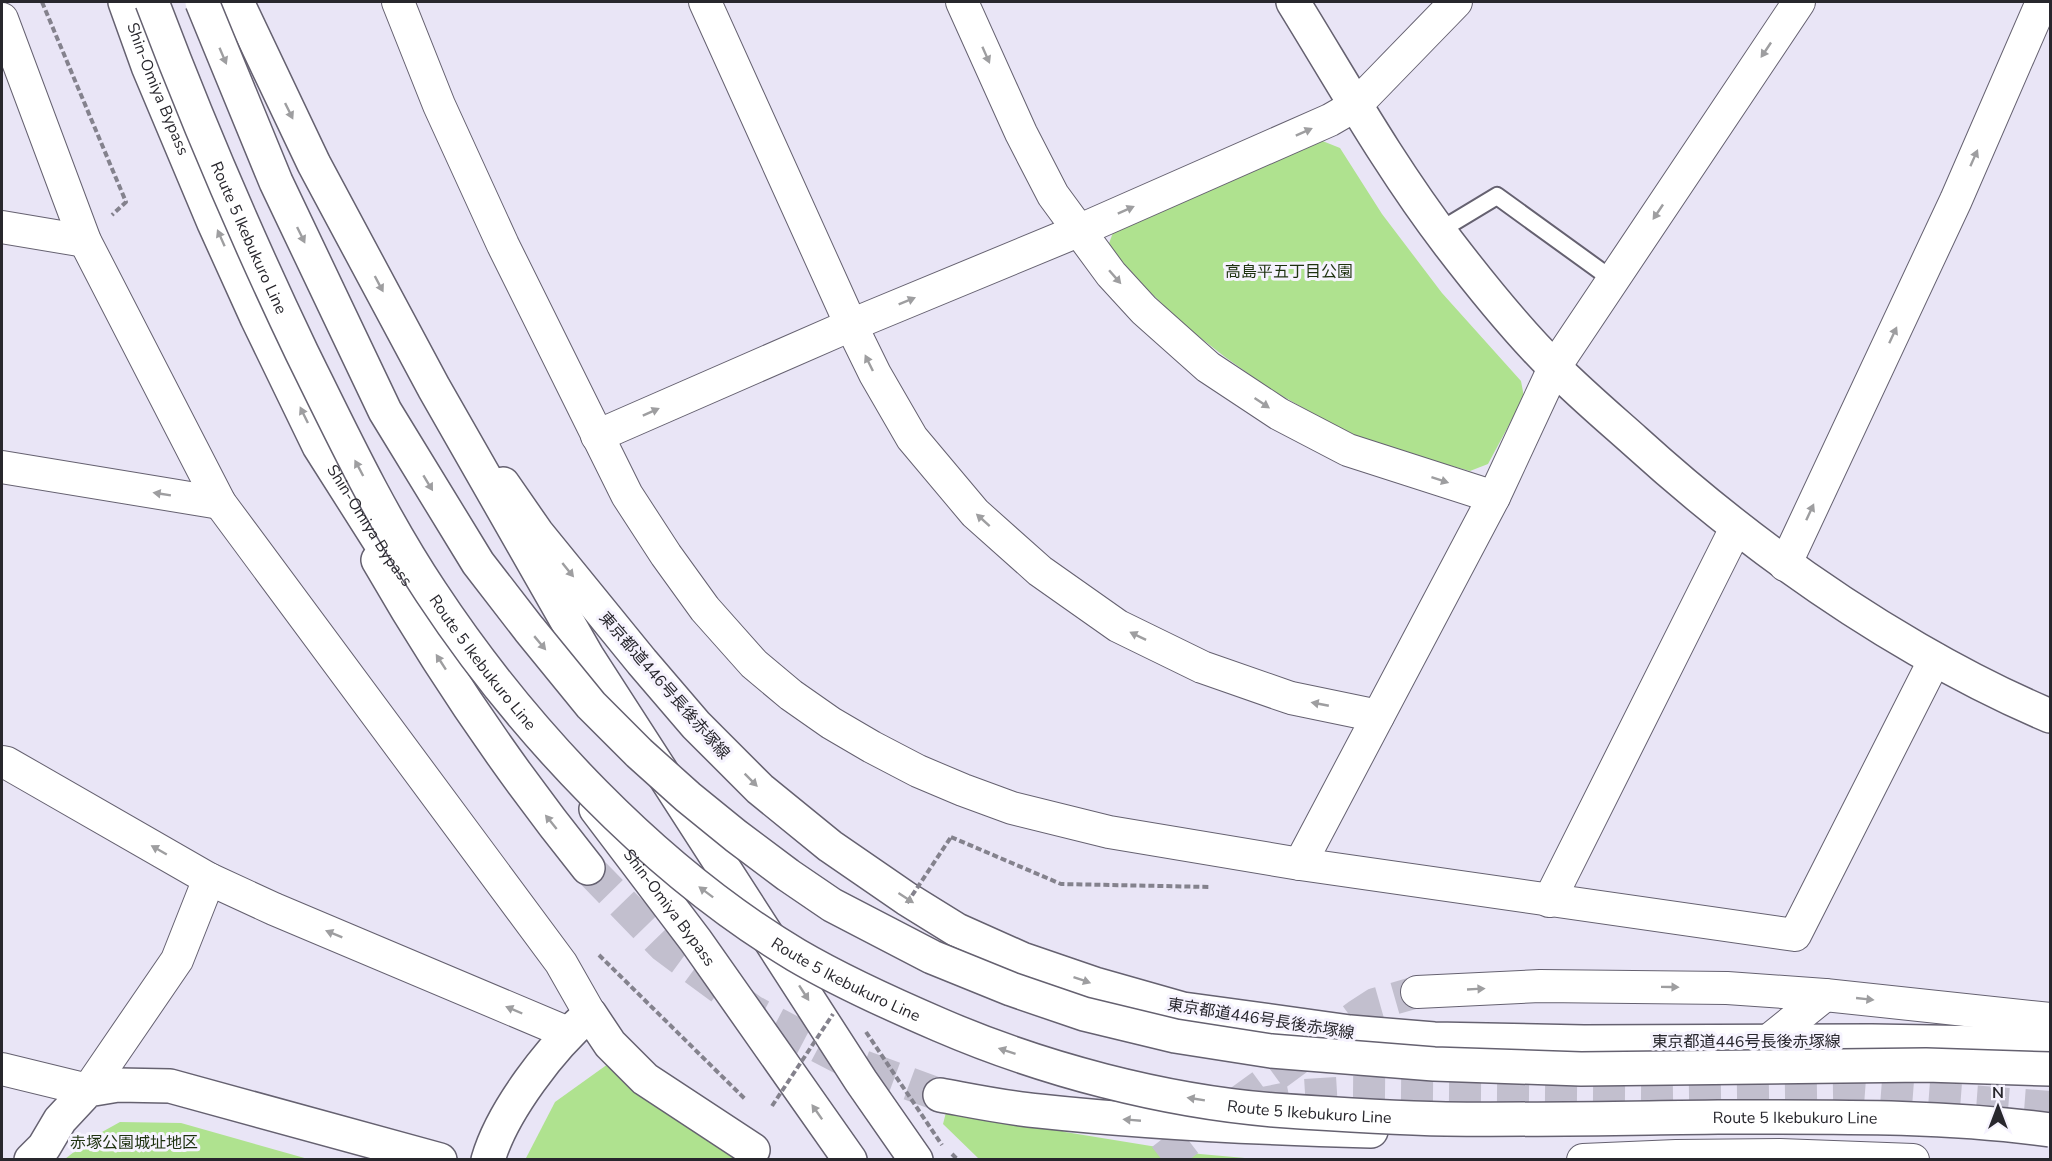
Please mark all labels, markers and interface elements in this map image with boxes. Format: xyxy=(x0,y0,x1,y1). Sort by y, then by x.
street label: Shin-Omiya Bypass xyxy=(121,20,194,159)
one-way arrow xyxy=(1761,42,1772,58)
one-way arrow xyxy=(982,46,991,64)
one-way arrow xyxy=(219,47,228,65)
one-way arrow xyxy=(284,103,293,120)
one-way arrow xyxy=(1296,127,1314,137)
one-way arrow xyxy=(1969,148,1979,166)
street label: Route 5 Ikebukuro Line xyxy=(205,158,292,318)
one-way arrow xyxy=(1652,204,1664,220)
one-way arrow xyxy=(1117,205,1135,215)
one-way arrow xyxy=(297,226,306,243)
one-way arrow xyxy=(216,229,226,247)
park label: 高島平五丁目公園 xyxy=(1225,261,1353,283)
one-way arrow xyxy=(1108,269,1121,285)
one-way arrow xyxy=(374,276,384,293)
one-way arrow xyxy=(898,296,916,305)
one-way arrow xyxy=(1888,326,1897,343)
one-way arrow xyxy=(864,354,874,371)
one-way arrow xyxy=(1254,397,1270,408)
one-way arrow xyxy=(299,406,308,423)
one-way arrow xyxy=(642,407,660,417)
one-way arrow xyxy=(355,459,365,477)
street label: Shin-Omiya Bypass xyxy=(322,461,417,591)
one-way arrow xyxy=(422,475,433,491)
one-way arrow xyxy=(1431,476,1449,485)
one-way arrow xyxy=(153,489,172,498)
one-way arrow xyxy=(1805,502,1815,520)
one-way arrow xyxy=(976,513,990,527)
one-way arrow xyxy=(561,563,573,578)
street label: Route 5 Ikebukuro Line xyxy=(424,591,541,735)
street label: 東京都道446号長後赤塚線 xyxy=(594,607,734,764)
one-way arrow xyxy=(1130,632,1147,641)
one-way arrow xyxy=(533,635,545,650)
one-way arrow xyxy=(435,654,446,670)
one-way arrow xyxy=(1310,699,1329,708)
one-way arrow xyxy=(744,773,758,787)
one-way arrow xyxy=(546,815,558,830)
one-way arrow xyxy=(150,845,167,855)
street label: Shin-Omiya Bypass xyxy=(618,845,720,971)
one-way arrow xyxy=(698,886,714,898)
one-way arrow xyxy=(898,892,914,903)
one-way arrow xyxy=(325,929,343,939)
street label: Route 5 Ikebukuro Line xyxy=(767,932,924,1027)
one-way arrow xyxy=(1073,976,1091,986)
one-way arrow xyxy=(1661,983,1680,992)
one-way arrow xyxy=(1466,984,1485,994)
one-way arrow xyxy=(798,985,809,1001)
street label: 東京都道446号長後赤塚線 xyxy=(1166,993,1356,1045)
one-way arrow xyxy=(1856,994,1875,1004)
one-way arrow xyxy=(505,1005,523,1014)
street label: 東京都道446号長後赤塚線 xyxy=(1652,1031,1840,1053)
one-way arrow xyxy=(998,1046,1016,1055)
north arrow xyxy=(1968,1077,2028,1137)
text: N xyxy=(1992,1082,2004,1104)
one-way arrow xyxy=(1186,1094,1205,1103)
street label: Route 5 Ikebukuro Line xyxy=(1226,1095,1392,1129)
one-way arrow xyxy=(811,1104,823,1120)
street label: Route 5 Ikebukuro Line xyxy=(1713,1107,1878,1130)
one-way arrow xyxy=(1122,1115,1141,1125)
park label: 赤塚公園城址地区 xyxy=(70,1132,198,1154)

